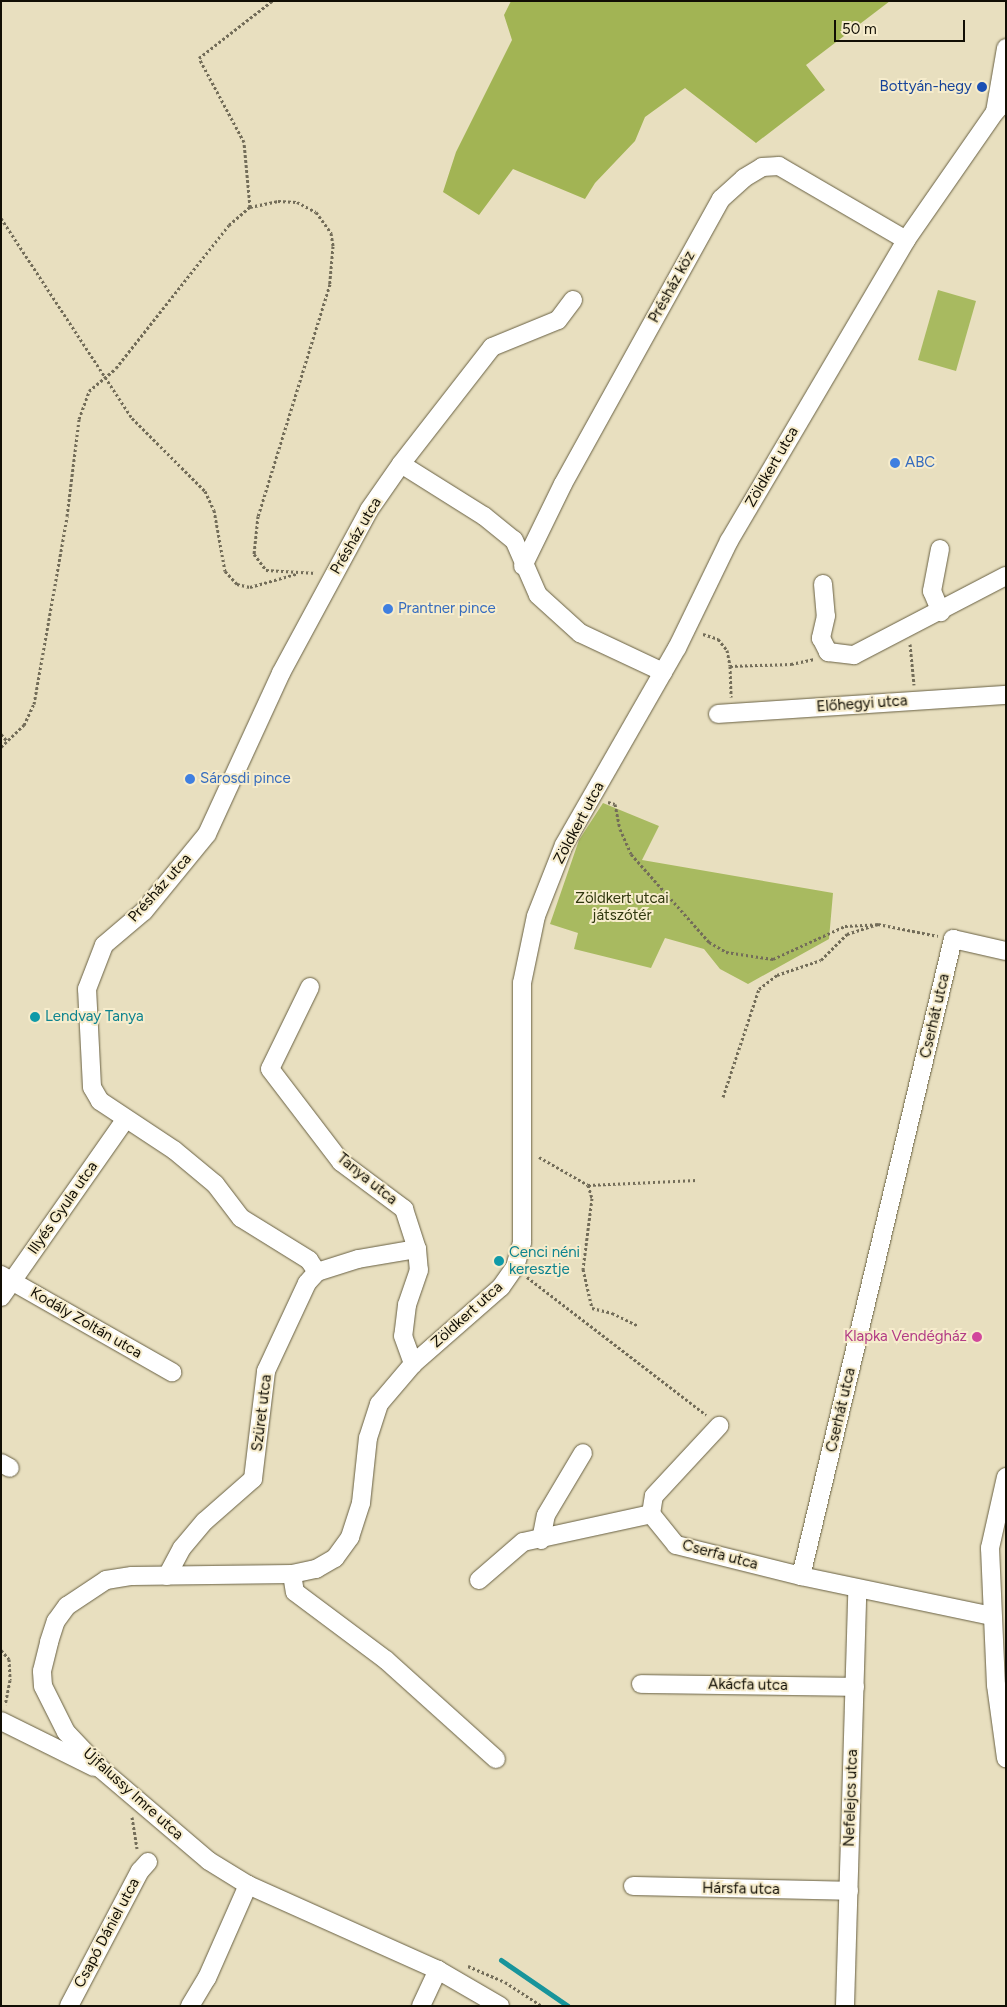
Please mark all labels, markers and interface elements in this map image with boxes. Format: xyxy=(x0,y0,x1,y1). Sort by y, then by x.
scale bar xyxy=(837,10,968,42)
text: 50 m xyxy=(842,20,877,38)
place label: Bottyán-hegy xyxy=(880,78,972,96)
marker: Bottyán-hegy xyxy=(976,81,988,93)
street label: Présház köz xyxy=(645,248,699,326)
street label: Zöldkert utca xyxy=(742,424,802,510)
place label: ABC xyxy=(905,454,935,472)
marker: ABC xyxy=(889,457,901,469)
street label: Présház utca xyxy=(327,494,385,578)
place label: Prantner pince xyxy=(398,600,496,618)
marker: Prantner pince xyxy=(382,603,394,615)
street label: Előhegyi utca xyxy=(816,692,908,716)
place label: Sárosdi pince xyxy=(200,770,291,788)
marker: Sárosdi pince xyxy=(184,773,196,785)
street label: Zöldkert utca xyxy=(550,779,608,867)
street label: Présház utca xyxy=(125,850,195,926)
park label: Zöldkert utcai játszótér xyxy=(575,889,669,924)
street label: Cserhát utca xyxy=(917,972,953,1060)
place label: Lendvay Tanya xyxy=(45,1008,144,1026)
marker: Lendvay Tanya xyxy=(29,1011,41,1023)
street label: Tanya utca xyxy=(333,1149,401,1209)
street label: Illyés Gyula utca xyxy=(24,1158,102,1258)
place label: Cenci néni keresztje xyxy=(509,1243,580,1278)
marker: Cenci néni keresztje xyxy=(493,1255,505,1267)
street label: Zöldkert utca xyxy=(428,1278,506,1352)
street label: Kodály Zoltán utca xyxy=(27,1284,145,1362)
place label: Klapka Vendégház xyxy=(844,1328,967,1346)
marker: Klapka Vendégház xyxy=(971,1331,983,1343)
street label: Cserhát utca xyxy=(823,1366,859,1454)
street label: Szüret utca xyxy=(248,1374,276,1452)
street label: Cserfa utca xyxy=(680,1536,760,1574)
street label: Akácfa utca xyxy=(708,1675,788,1695)
street label: Újfalussy Imre utca xyxy=(79,1744,187,1844)
street label: Nefelejcs utca xyxy=(840,1749,862,1847)
street label: Csapó Dániel utca xyxy=(71,1875,143,1991)
street label: Hársfa utca xyxy=(702,1879,780,1899)

